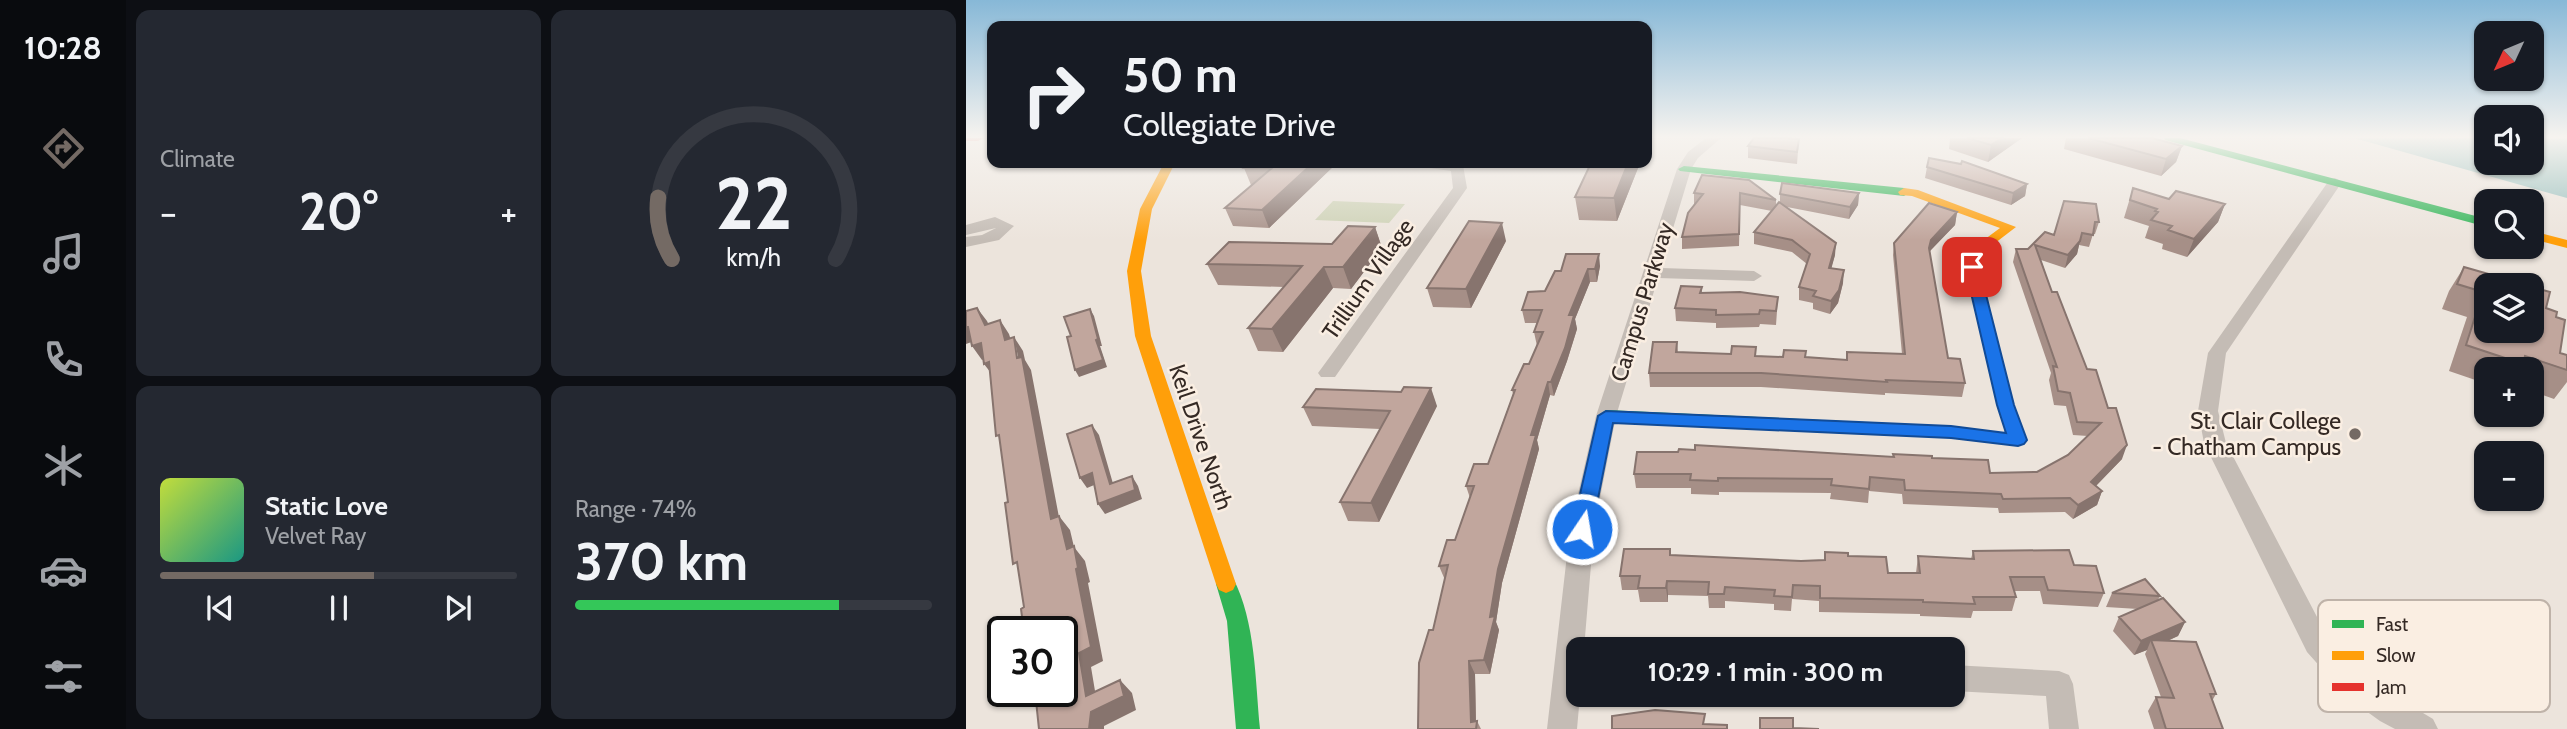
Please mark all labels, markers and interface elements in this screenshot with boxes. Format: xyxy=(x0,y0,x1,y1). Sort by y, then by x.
north arrow xyxy=(2474,21,2544,91)
map controls xyxy=(2474,21,2544,511)
text: 10:28 xyxy=(24,28,102,67)
text: 50 m xyxy=(1123,45,1238,104)
icon: right xyxy=(1008,49,1099,140)
text: Collegiate Drive xyxy=(1123,105,1336,144)
button: sound xyxy=(2474,105,2544,175)
icon: directions xyxy=(39,124,88,173)
text: Climate xyxy=(160,145,235,173)
text: 22 xyxy=(715,159,792,247)
text: 20° xyxy=(299,180,378,243)
text: − xyxy=(160,189,177,236)
text: + xyxy=(500,189,517,236)
button: search xyxy=(2474,189,2544,259)
street label: Trillium Village xyxy=(1316,213,1420,345)
street label: Campus Parkway xyxy=(1604,219,1680,385)
icon: music xyxy=(39,229,88,278)
pin xyxy=(1942,237,2002,297)
text: km/h xyxy=(726,242,781,272)
icon: arrive xyxy=(1953,248,1991,286)
button: layers xyxy=(2474,273,2544,343)
icon: phone xyxy=(39,335,88,384)
button: + xyxy=(2474,357,2544,427)
street label: Keil Drive North xyxy=(1163,360,1239,514)
place label: St. Clair College - Chatham Campus xyxy=(2152,407,2341,461)
marker: St. Clair College - Chatham Campus xyxy=(2347,426,2363,442)
icon: climate xyxy=(39,441,88,490)
button: − xyxy=(2474,441,2544,511)
text: Static Love xyxy=(265,490,388,522)
position arrow xyxy=(1545,492,1619,566)
text: Range · 74% xyxy=(575,495,696,523)
text: Velvet Ray xyxy=(265,522,366,550)
text: 370 km xyxy=(575,530,748,593)
icon: car xyxy=(39,546,88,595)
icon: previous xyxy=(201,589,239,627)
icon: pause xyxy=(320,589,358,627)
icon: next xyxy=(439,589,477,627)
legend xyxy=(2318,600,2550,712)
text: Fast xyxy=(2376,613,2409,636)
speed limit sign: 30 xyxy=(987,616,1078,707)
text: Slow xyxy=(2376,644,2416,667)
icon: filters xyxy=(39,652,88,701)
text: 10:29 · 1 min · 300 m xyxy=(1648,656,1883,688)
text: Jam xyxy=(2375,676,2406,699)

